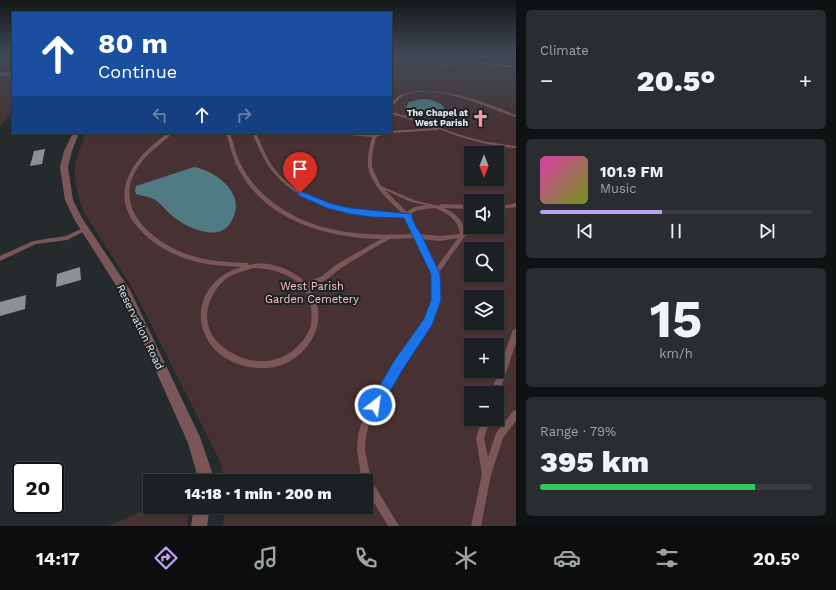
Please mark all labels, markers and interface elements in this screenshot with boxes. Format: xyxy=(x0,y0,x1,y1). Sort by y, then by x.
text: 80 m xyxy=(98,27,168,60)
icon: ahead xyxy=(32,28,84,80)
text: Climate xyxy=(540,43,589,58)
text: Continue xyxy=(98,61,177,82)
text: 20.5° xyxy=(636,63,716,98)
text: − xyxy=(540,68,553,93)
text: + xyxy=(799,68,812,93)
icon: left xyxy=(149,104,171,126)
icon: ahead xyxy=(191,104,213,126)
icon: right xyxy=(233,104,255,126)
place label: The Chapel at West Parish xyxy=(407,108,468,128)
church icon: The Chapel at West Parish xyxy=(471,108,491,128)
north arrow xyxy=(464,146,504,186)
map controls xyxy=(464,146,504,426)
pin xyxy=(283,152,317,193)
icon: arrive xyxy=(289,158,311,180)
text: 101.9 FM xyxy=(600,163,663,181)
text: Music xyxy=(600,181,637,196)
button: sound xyxy=(464,194,504,234)
icon: previous xyxy=(574,220,596,242)
icon: pause xyxy=(665,220,687,242)
icon: next xyxy=(756,220,778,242)
button: search xyxy=(464,242,504,282)
park label: West Parish Garden Cemetery xyxy=(265,280,359,306)
street label: Reservation Road xyxy=(114,282,166,372)
text: 15 xyxy=(650,289,702,350)
button: layers xyxy=(464,290,504,330)
button: + xyxy=(464,338,504,378)
text: km/h xyxy=(659,346,693,361)
position arrow xyxy=(354,384,396,426)
button: − xyxy=(464,386,504,426)
text: Range · 79% xyxy=(540,424,616,439)
text: 395 km xyxy=(540,444,649,479)
speed limit sign: 20 xyxy=(12,462,64,514)
text: 14:18 · 1 min · 200 m xyxy=(184,485,332,503)
icon: directions xyxy=(152,544,180,572)
icon: music xyxy=(252,544,280,572)
icon: phone xyxy=(352,544,380,572)
icon: climate xyxy=(452,544,480,572)
icon: car xyxy=(553,544,581,572)
icon: filters xyxy=(653,544,681,572)
text: 14:17 xyxy=(36,548,80,569)
text: 20.5° xyxy=(753,548,800,569)

